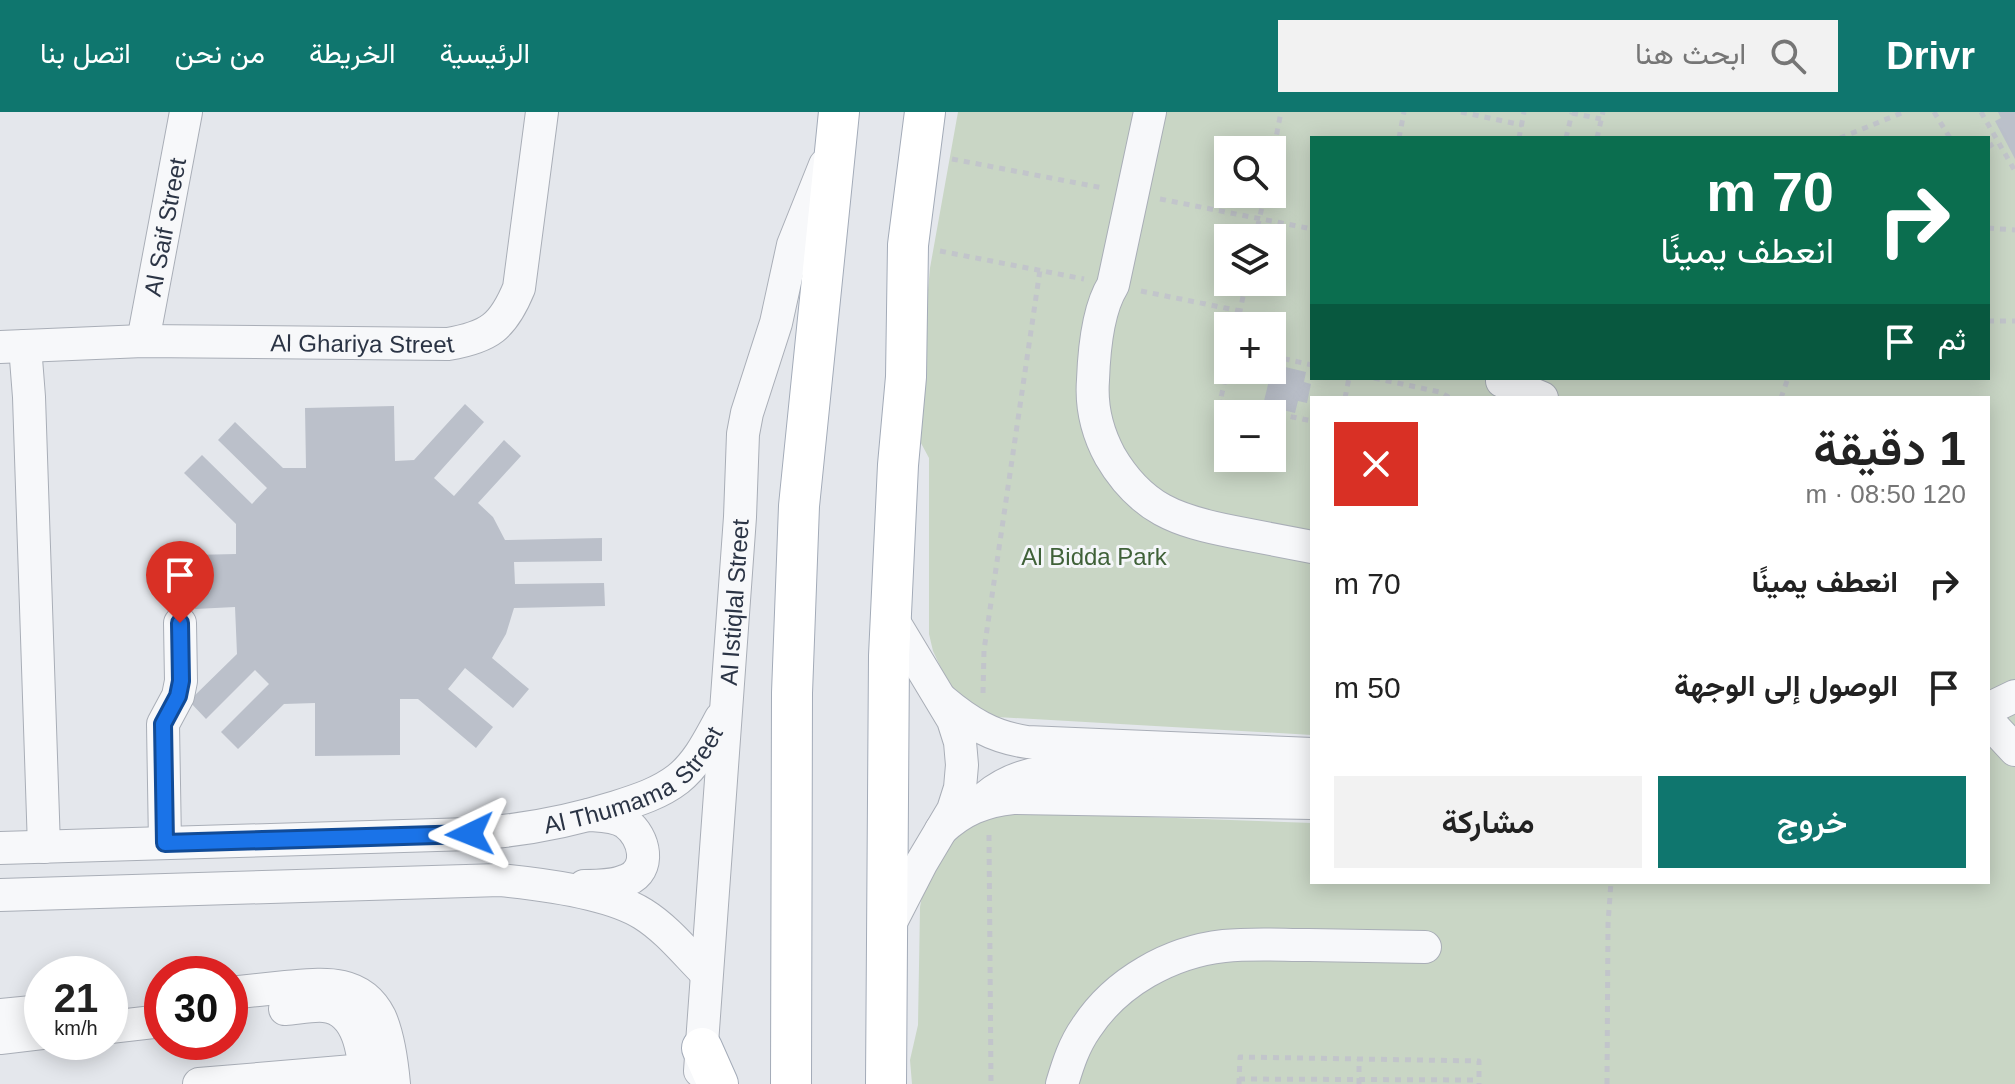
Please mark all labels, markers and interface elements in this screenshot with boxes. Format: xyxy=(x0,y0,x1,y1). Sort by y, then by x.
search box xyxy=(1278,20,1838,92)
icon: search xyxy=(1766,34,1810,78)
text: Drivr xyxy=(1886,35,1975,77)
text: ابحث هنا xyxy=(1635,37,1746,70)
text: اتصل بنا xyxy=(40,38,131,69)
text: من نحن xyxy=(175,38,265,69)
text: الخريطة xyxy=(309,38,396,69)
text: الرئيسية xyxy=(440,38,530,69)
map controls xyxy=(1214,136,1286,472)
button: search xyxy=(1214,136,1286,208)
street label: Al Saif Street xyxy=(138,155,191,298)
text: 70 m xyxy=(1706,160,1834,223)
icon: right xyxy=(1862,168,1966,272)
button: layers xyxy=(1214,224,1286,296)
text: انعطف يمينًا xyxy=(1661,230,1834,271)
button: + xyxy=(1214,312,1286,384)
icon: arrive xyxy=(1878,320,1922,364)
text: ثم xyxy=(1938,323,1966,356)
street label: Al Ghariya Street xyxy=(270,329,456,358)
button: − xyxy=(1214,400,1286,472)
button: close xyxy=(1334,422,1418,506)
text: 1 دقيقة xyxy=(1813,422,1966,475)
text: 120 m · 08:50 xyxy=(1806,479,1966,509)
street label: Al Istiqlal Street xyxy=(714,518,753,686)
pin xyxy=(146,541,214,623)
park label: Al Bidda Park xyxy=(1021,543,1168,570)
icon: arrive xyxy=(158,553,202,597)
icon: right xyxy=(1922,562,1966,606)
text: انعطف يمينًا xyxy=(1751,565,1898,598)
text: 70 m xyxy=(1334,567,1401,600)
icon: arrive xyxy=(1922,666,1966,710)
text: الوصول إلى الوجهة xyxy=(1674,669,1898,702)
text: 50 m xyxy=(1334,671,1401,704)
street label: Al Thumama Street xyxy=(541,721,728,838)
button: مشاركة xyxy=(1334,776,1642,868)
button: خروج xyxy=(1658,776,1966,868)
position arrow xyxy=(428,792,512,876)
speed limit sign: 30 xyxy=(144,956,248,1060)
text: 21 xyxy=(54,976,98,1020)
text: km/h xyxy=(54,1017,98,1039)

